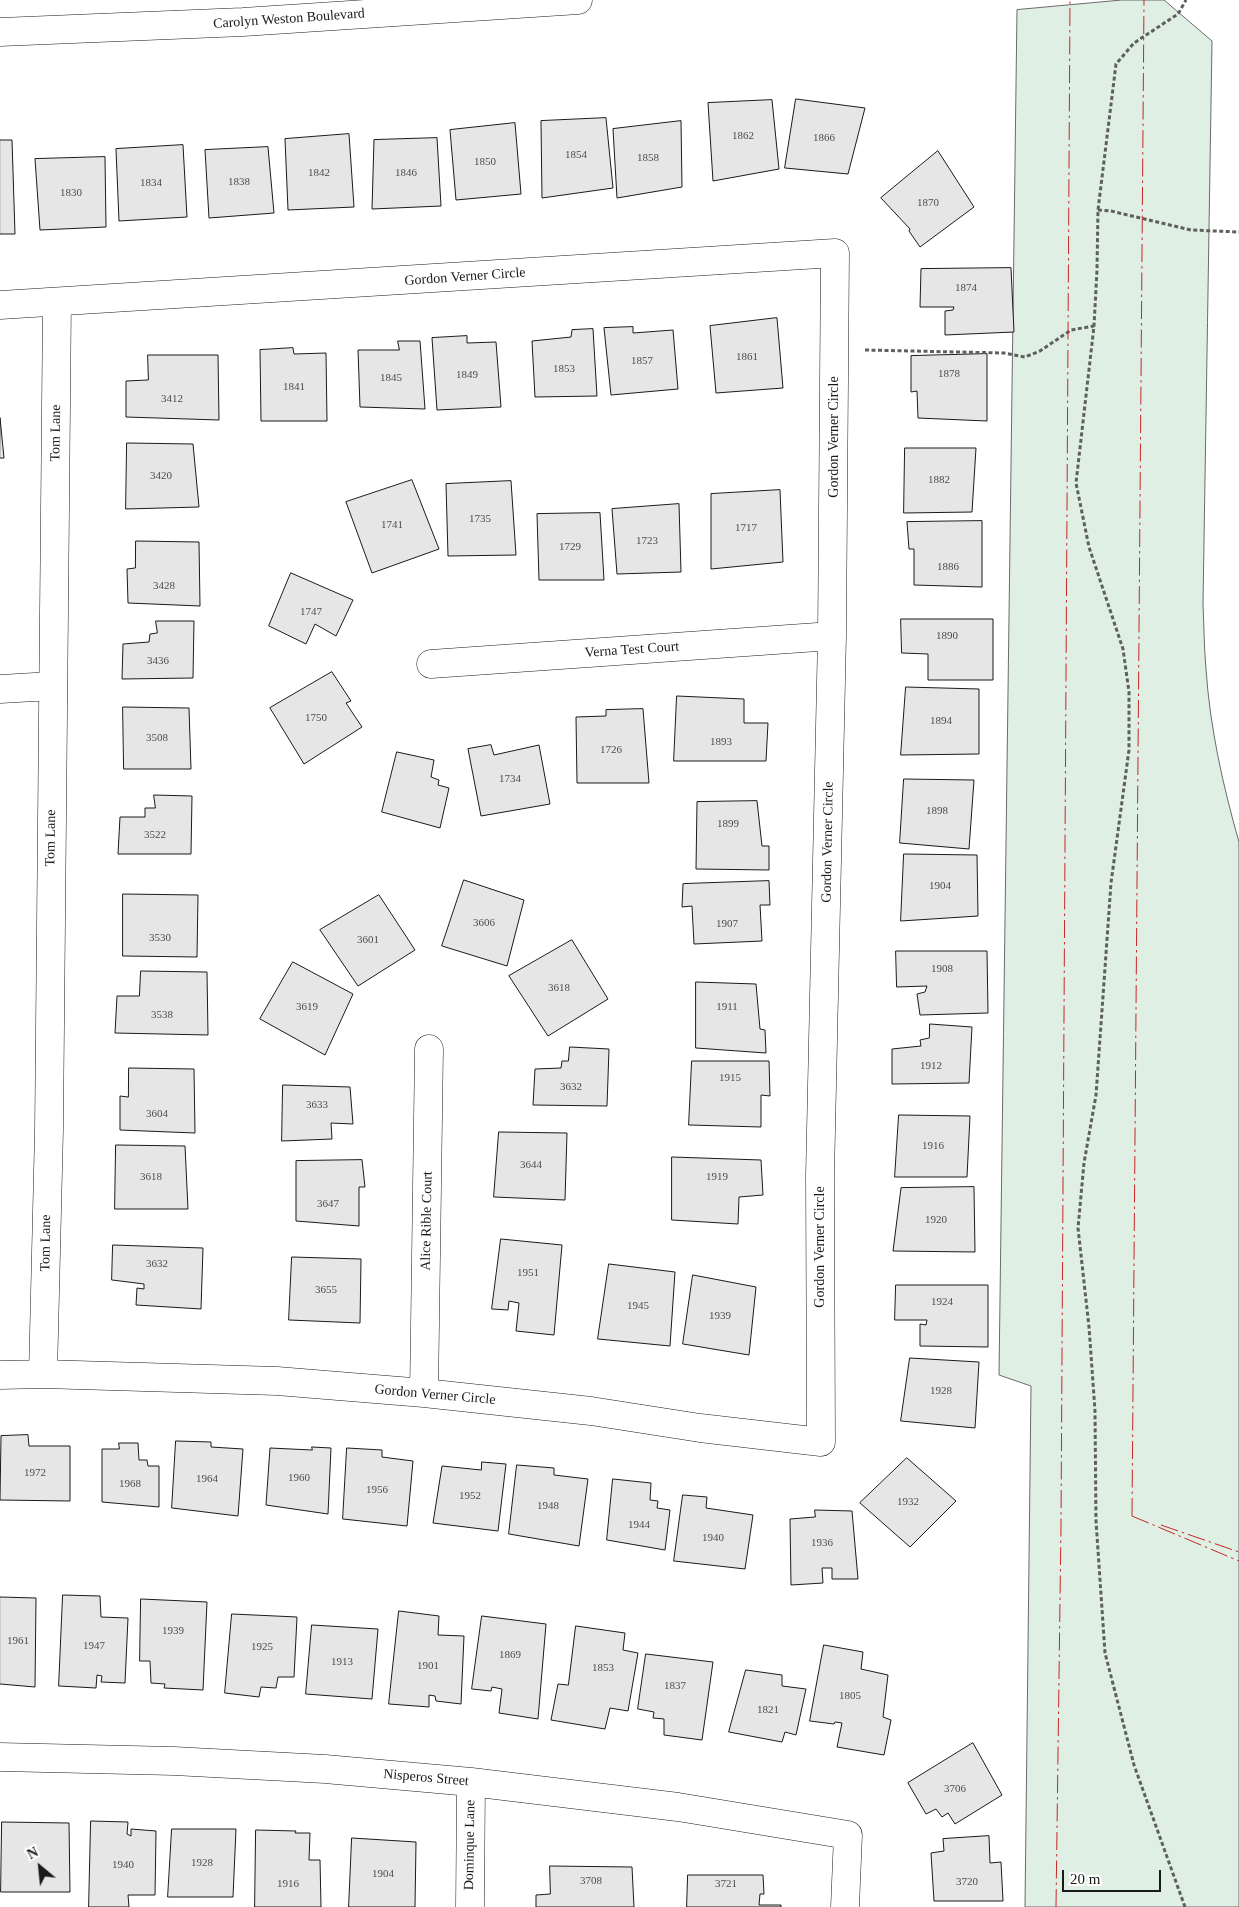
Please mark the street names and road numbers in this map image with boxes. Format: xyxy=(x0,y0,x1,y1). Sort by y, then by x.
street label: Carolyn Weston Boulevard xyxy=(213,5,365,33)
street label: Gordon Verner Circle xyxy=(404,264,526,290)
street label: Gordon Verner Circle xyxy=(826,376,842,498)
street label: Tom Lane xyxy=(47,404,65,462)
street label: Verna Test Court xyxy=(584,638,680,662)
street label: Gordon Verner Circle xyxy=(819,781,837,903)
street label: Tom Lane xyxy=(42,809,60,867)
street label: Alice Rible Court xyxy=(418,1171,436,1271)
street label: Gordon Verner Circle xyxy=(812,1186,828,1308)
street label: Tom Lane xyxy=(37,1214,55,1272)
street label: Gordon Verner Circle xyxy=(374,1381,496,1409)
street label: Nisperos Street xyxy=(382,1766,470,1790)
street label: Dominque Lane xyxy=(461,1800,479,1890)

